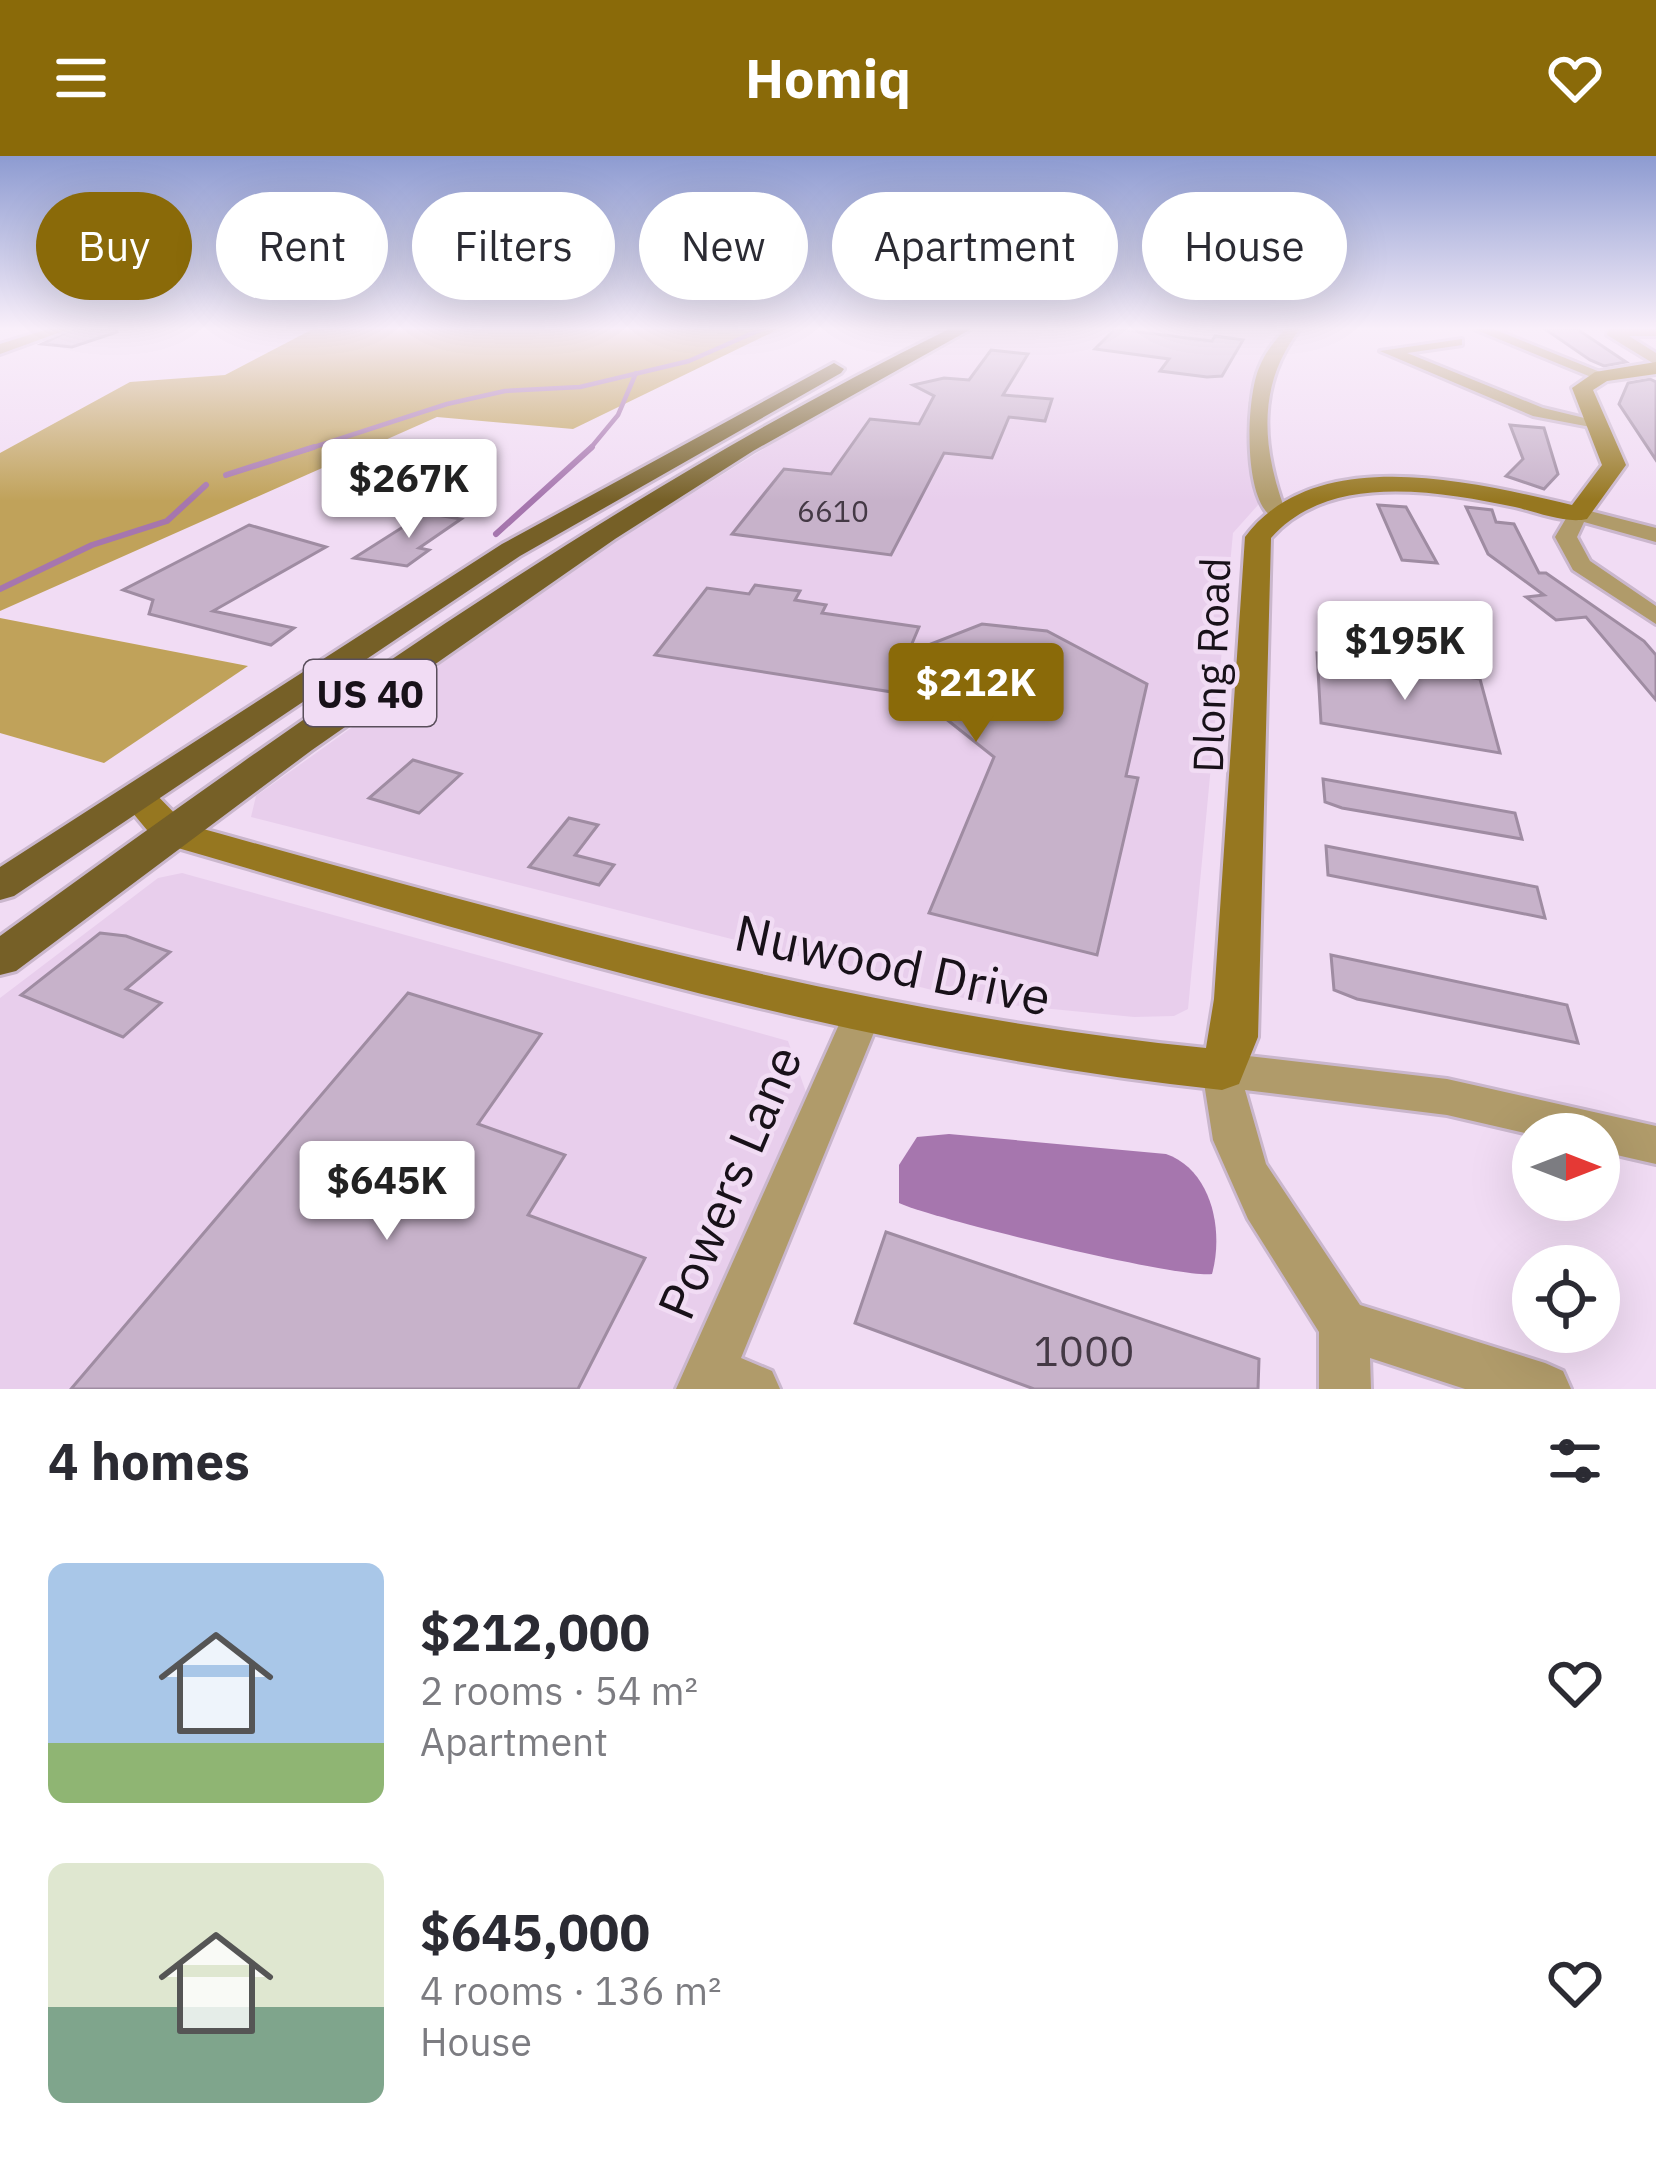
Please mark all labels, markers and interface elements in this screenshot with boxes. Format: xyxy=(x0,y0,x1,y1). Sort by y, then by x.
text: Homiq xyxy=(745,43,911,113)
icon: menu xyxy=(48,45,114,111)
icon: heart xyxy=(1542,45,1608,111)
chip: Buy xyxy=(36,192,192,300)
chip: Rent xyxy=(216,192,388,300)
chip: Filters xyxy=(412,192,615,300)
chip: New xyxy=(639,192,808,300)
chip: Apartment xyxy=(832,192,1118,300)
chip: House xyxy=(1142,192,1347,300)
pin: $267K xyxy=(325,439,493,541)
text: $267K xyxy=(349,452,469,503)
house number: 6610 xyxy=(797,491,869,530)
street label: Dlong Road xyxy=(1180,556,1242,774)
pin: $195K xyxy=(1321,601,1489,703)
text: $195K xyxy=(1345,614,1465,665)
pin: $212K xyxy=(892,643,1060,745)
text: $212K xyxy=(916,656,1036,707)
road number: US 40 xyxy=(304,660,436,726)
street label: Nuwood Drive xyxy=(729,898,1057,1030)
street label: Powers Lane xyxy=(642,1035,816,1329)
north arrow xyxy=(1512,1113,1620,1221)
map controls xyxy=(1512,1113,1620,1353)
pin: $645K xyxy=(303,1141,471,1243)
text: $645K xyxy=(327,1154,447,1205)
button: locate xyxy=(1512,1245,1620,1353)
house number: 1000 xyxy=(1034,1323,1134,1378)
text: 4 homes xyxy=(48,1428,250,1494)
icon: filters xyxy=(1542,1428,1608,1494)
text: $212,000 xyxy=(420,1599,650,1665)
icon: home xyxy=(144,1611,288,1755)
icon: heart xyxy=(1542,1650,1608,1716)
text: 2 rooms · 54 m² xyxy=(420,1665,698,1716)
text: Apartment xyxy=(420,1716,608,1767)
text: $645,000 xyxy=(420,1899,650,1965)
icon: home xyxy=(144,1911,288,2055)
icon: heart xyxy=(1542,1950,1608,2016)
text: 4 rooms · 136 m² xyxy=(420,1965,722,2016)
text: House xyxy=(420,2016,532,2067)

